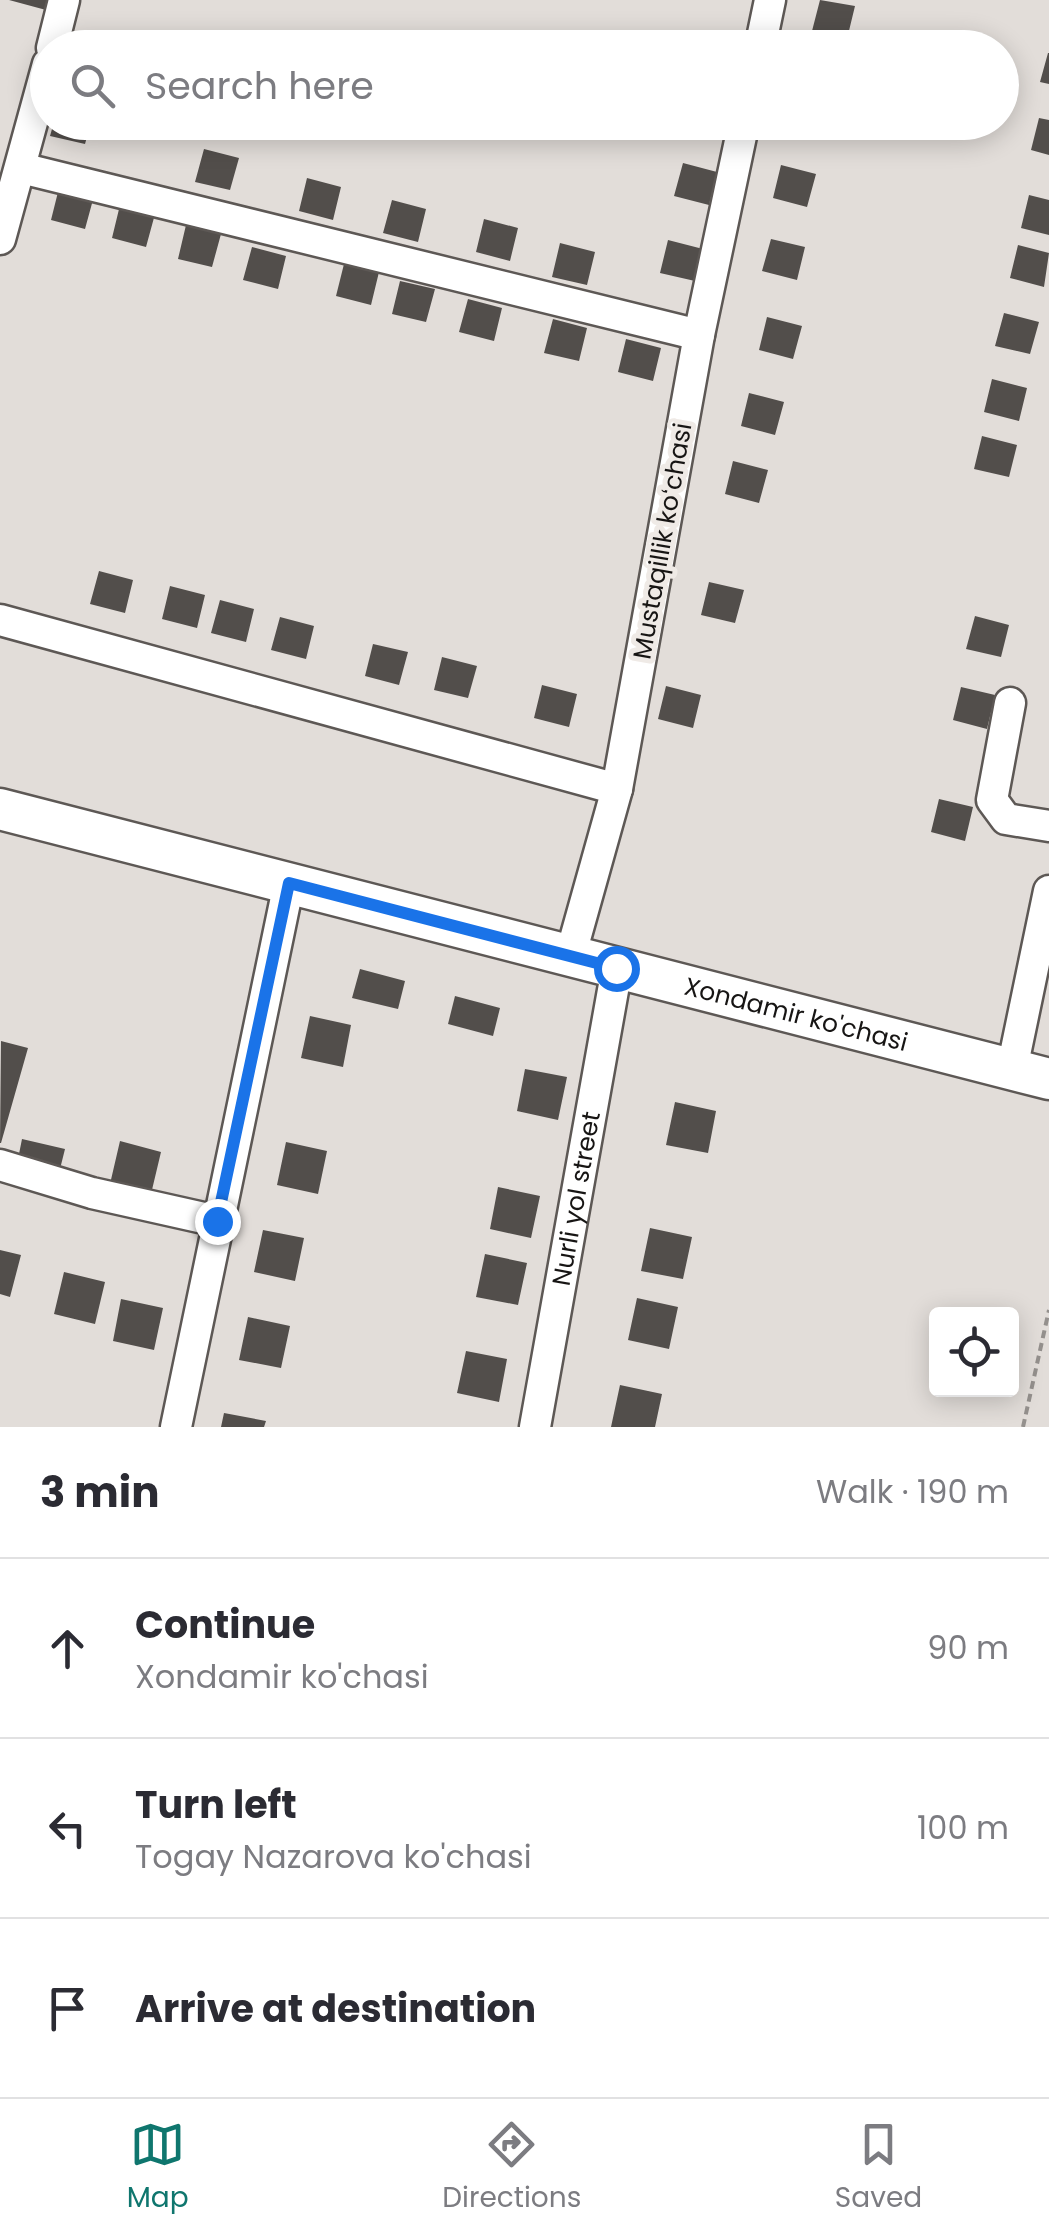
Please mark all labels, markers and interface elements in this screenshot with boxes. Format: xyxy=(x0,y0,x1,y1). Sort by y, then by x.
search box xyxy=(30,30,1019,140)
icon: search xyxy=(65,58,120,113)
text: Search here xyxy=(145,59,374,112)
street label: Mustaqillik koʻchasi xyxy=(624,420,701,662)
route start xyxy=(594,946,640,992)
street label: Xondamir ko'chasi xyxy=(680,969,911,1060)
street label: Nurli yol street xyxy=(544,1109,609,1289)
route end xyxy=(195,1199,241,1245)
map controls xyxy=(929,1307,1019,1397)
button: locate xyxy=(929,1307,1019,1397)
text: 3 min xyxy=(40,1463,160,1522)
text: Walk · 190 m xyxy=(816,1469,1009,1514)
text: Continue xyxy=(135,1598,315,1651)
icon: ahead xyxy=(40,1621,95,1676)
text: 90 m xyxy=(927,1625,1009,1670)
text: Xondamir ko'chasi xyxy=(135,1654,429,1699)
text: Turn left xyxy=(135,1778,297,1831)
icon: left xyxy=(40,1801,95,1856)
text: 100 m xyxy=(917,1805,1009,1850)
text: Togay Nazarova ko'chasi xyxy=(135,1834,532,1879)
icon: arrive xyxy=(40,1981,95,2036)
text: Arrive at destination xyxy=(135,1982,536,2035)
tab: Map xyxy=(127,2117,189,2219)
tab: Directions xyxy=(442,2117,581,2219)
tab: Saved xyxy=(835,2117,922,2219)

